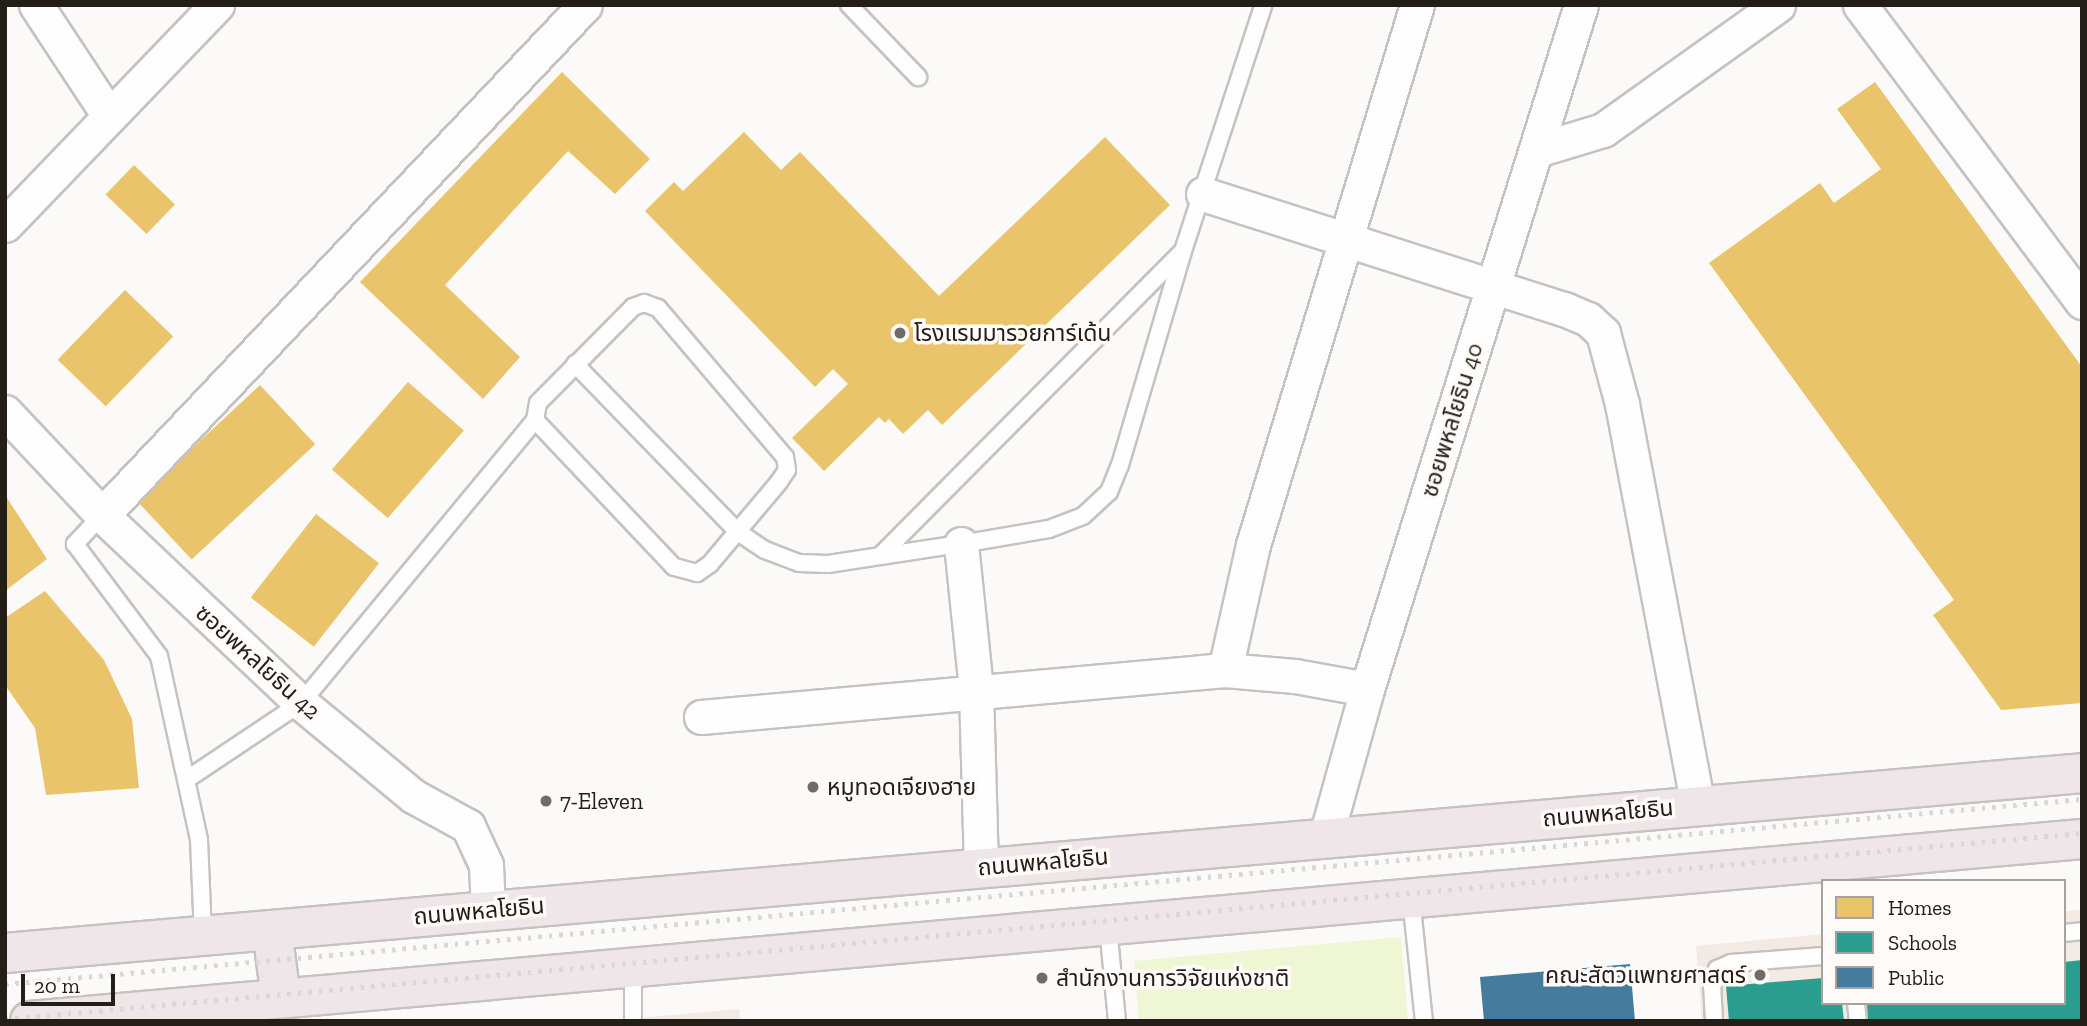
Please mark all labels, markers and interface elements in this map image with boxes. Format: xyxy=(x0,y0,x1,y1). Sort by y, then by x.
place label: โรงแรมมารวยการ์เด้น xyxy=(914,319,1111,347)
marker: โรงแรมมารวยการ์เด้น xyxy=(892,325,908,341)
street label: ซอยพหลโยธิน 40 xyxy=(1415,340,1489,500)
street label: ซอยพหลโยธิน 42 xyxy=(190,599,326,725)
place label: หมูทอดเจียงฮาย xyxy=(827,773,976,801)
marker: หมูทอดเจียงฮาย xyxy=(805,779,821,795)
place label: 7-Eleven xyxy=(560,787,643,815)
marker: 7-Eleven xyxy=(538,793,554,809)
street label: ถนนพหลโยธิน xyxy=(1541,794,1675,832)
street label: ถนนพหลโยธิน xyxy=(976,843,1110,881)
legend xyxy=(1821,879,2066,1005)
street label: ถนนพหลโยธิน xyxy=(412,892,546,930)
text: Homes xyxy=(1888,895,1951,920)
text: Schools xyxy=(1888,930,1957,955)
scale bar xyxy=(24,960,119,1004)
place label: คณะสัตวแพทยศาสตร์ xyxy=(1545,961,1746,989)
place label: สำนักงานการวิจัยแห่งชาติ xyxy=(1056,964,1289,992)
text: Public xyxy=(1888,965,1944,990)
marker: คณะสัตวแพทยศาสตร์ xyxy=(1752,967,1768,983)
marker: สำนักงานการวิจัยแห่งชาติ xyxy=(1034,970,1050,986)
text: 20 m xyxy=(34,973,80,998)

